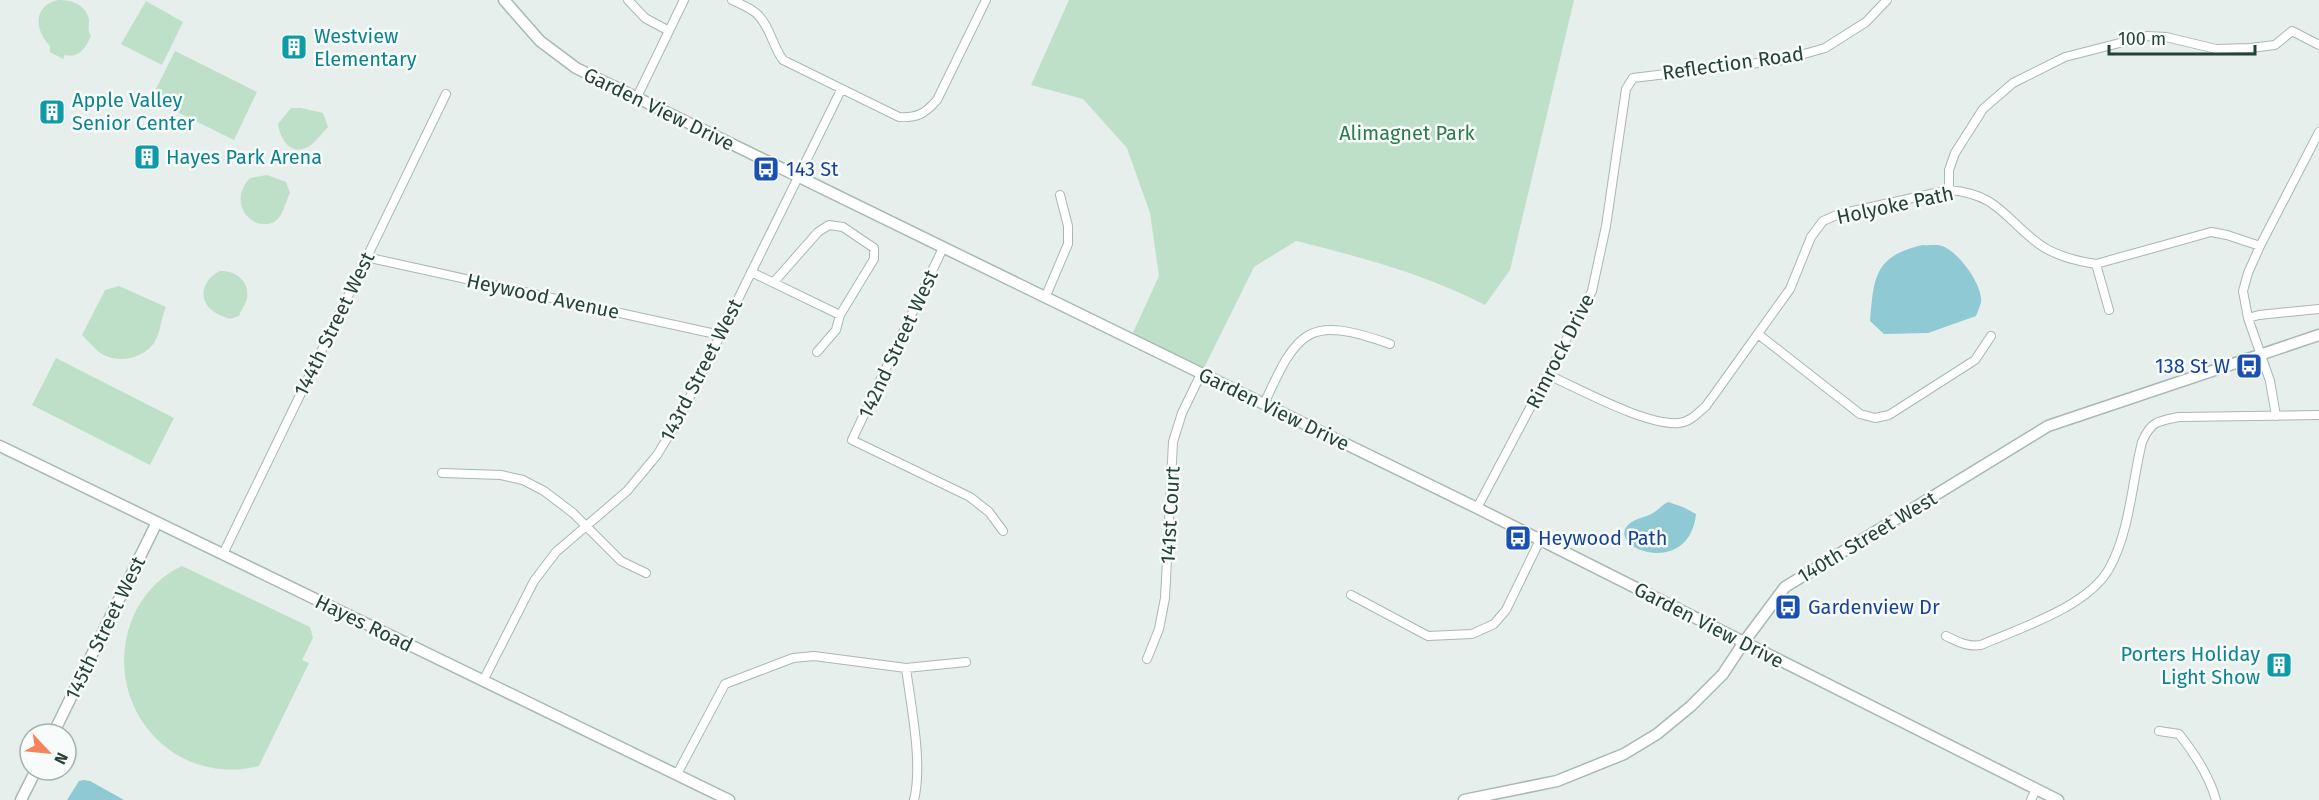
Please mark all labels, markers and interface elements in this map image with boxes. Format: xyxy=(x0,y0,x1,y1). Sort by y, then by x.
scale bar xyxy=(2109,18,2254,56)
place label: Westview Elementary xyxy=(314,24,417,71)
text: 100 m xyxy=(2118,28,2166,50)
building icon: Westview Elementary xyxy=(279,32,309,62)
street label: Reflection Road xyxy=(1661,41,1805,85)
street label: Garden View Drive xyxy=(580,62,738,156)
place label: Apple Valley Senior Center xyxy=(72,88,195,135)
building icon: Apple Valley Senior Center xyxy=(37,97,67,127)
park label: Alimagnet Park xyxy=(1339,121,1476,145)
building icon: Hayes Park Arena xyxy=(132,142,162,172)
place label: Hayes Park Arena xyxy=(166,145,322,169)
bus stop icon: 143 St xyxy=(751,154,781,184)
place label: 143 St xyxy=(786,157,839,181)
street label: Holyoke Path xyxy=(1834,181,1956,229)
street label: 144th Street West xyxy=(289,247,380,400)
street label: 142nd Street West xyxy=(853,265,943,422)
street label: Heywood Avenue xyxy=(464,268,622,324)
street label: Rimrock Drive xyxy=(1521,290,1599,412)
street label: 143rd Street West xyxy=(655,294,748,445)
bus stop icon: 138 St W xyxy=(2234,351,2264,381)
place label: 138 St W xyxy=(2155,354,2230,378)
street label: Garden View Drive xyxy=(1195,362,1353,456)
street label: 141st Court xyxy=(1155,465,1185,564)
street label: 140th Street West xyxy=(1793,486,1942,588)
bus stop icon: Heywood Path xyxy=(1503,523,1533,553)
place label: Heywood Path xyxy=(1538,526,1668,550)
street label: 145th Street West xyxy=(60,552,150,704)
street label: Garden View Drive xyxy=(1630,577,1788,673)
street label: Hayes Road xyxy=(311,589,417,657)
bus stop icon: Gardenview Dr xyxy=(1773,592,1803,622)
place label: Gardenview Dr xyxy=(1808,595,1940,619)
place label: Porters Holiday Light Show xyxy=(2121,642,2260,689)
building icon: Porters Holiday Light Show xyxy=(2264,650,2294,680)
north arrow xyxy=(18,722,78,782)
text: N xyxy=(50,749,72,767)

